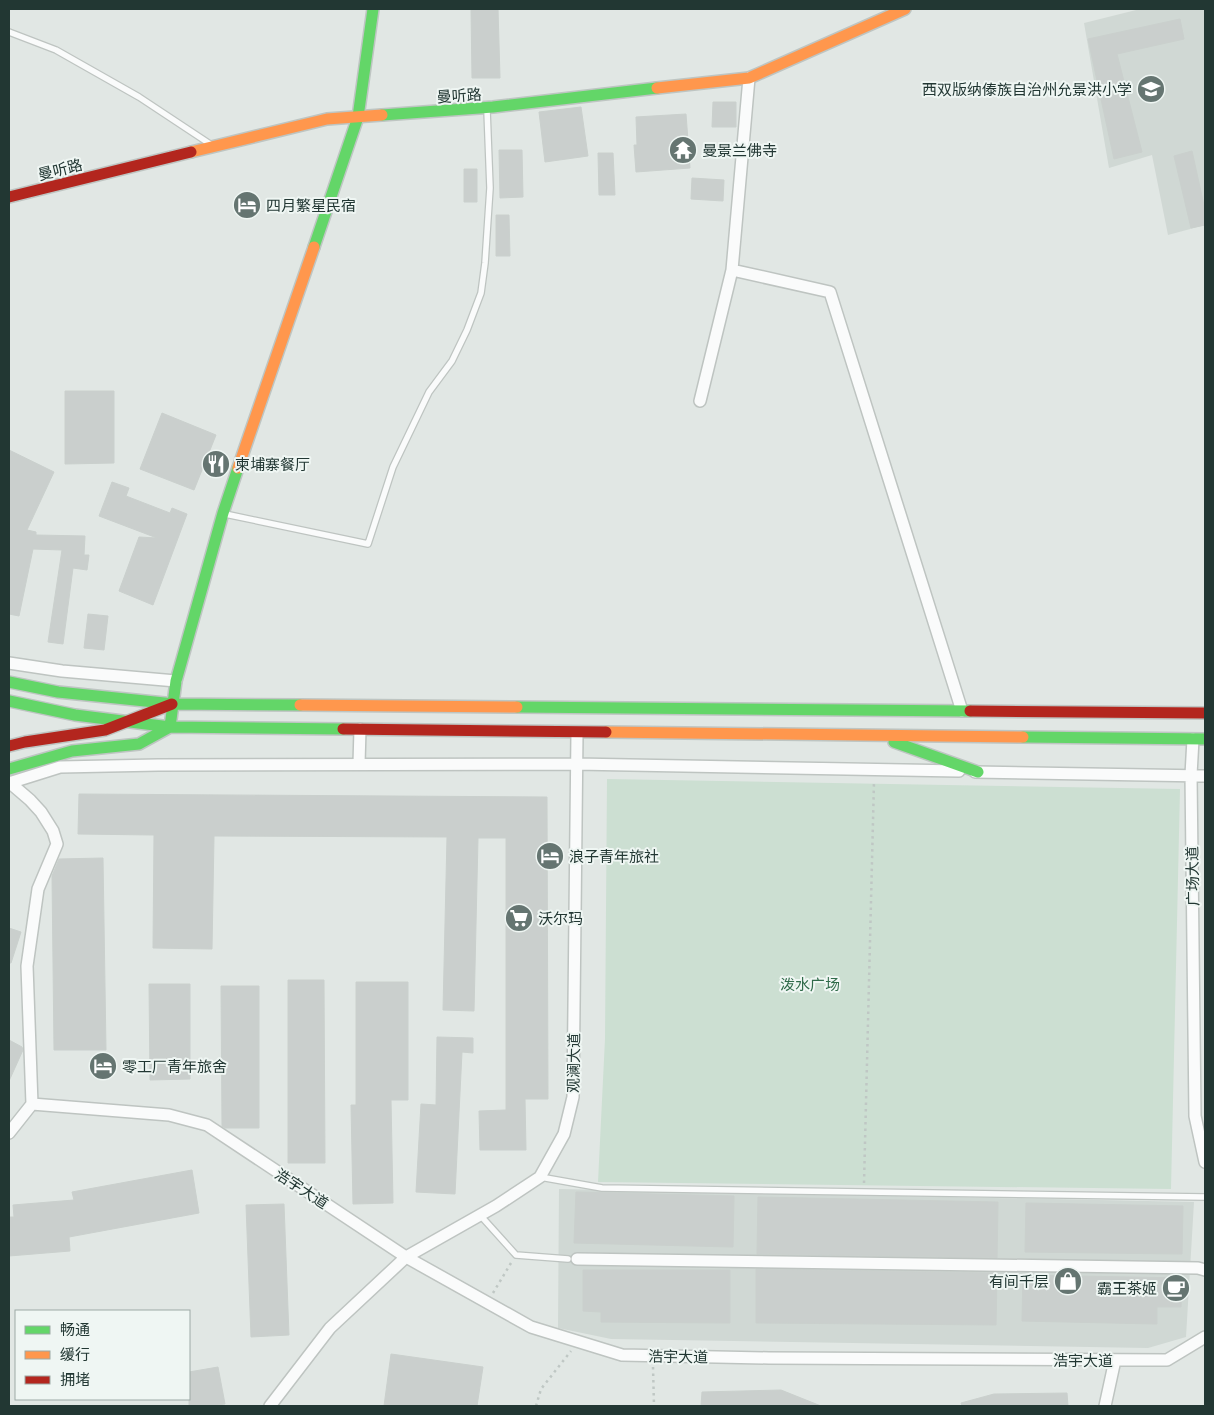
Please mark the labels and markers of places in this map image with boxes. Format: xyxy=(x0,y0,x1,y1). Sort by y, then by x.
school or university icon: 西双版纳傣族自治州允景洪小学 xyxy=(1136,74,1166,104)
place label: 西双版纳傣族自治州允景洪小学 xyxy=(922,79,1132,99)
temple icon: 曼景兰佛寺 xyxy=(668,135,698,165)
place label: 曼景兰佛寺 xyxy=(702,140,777,160)
hotel icon: 四月繁星民宿 xyxy=(232,190,262,220)
place label: 四月繁星民宿 xyxy=(266,195,356,215)
restaurant icon: 柬埔寨餐厅 xyxy=(201,449,231,479)
place label: 柬埔寨餐厅 xyxy=(235,454,310,474)
hotel icon: 浪子青年旅社 xyxy=(535,841,565,871)
place label: 浪子青年旅社 xyxy=(569,846,659,866)
supermarket icon: 沃尔玛 xyxy=(504,903,534,933)
place label: 沃尔玛 xyxy=(538,908,583,928)
hotel icon: 零工厂青年旅舍 xyxy=(88,1051,118,1081)
place label: 零工厂青年旅舍 xyxy=(122,1056,227,1076)
shop icon: 有间千层 xyxy=(1053,1266,1083,1296)
place label: 有间千层 xyxy=(989,1271,1049,1291)
cafe icon: 霸王茶姬 xyxy=(1161,1273,1191,1303)
place label: 霸王茶姬 xyxy=(1097,1278,1157,1298)

